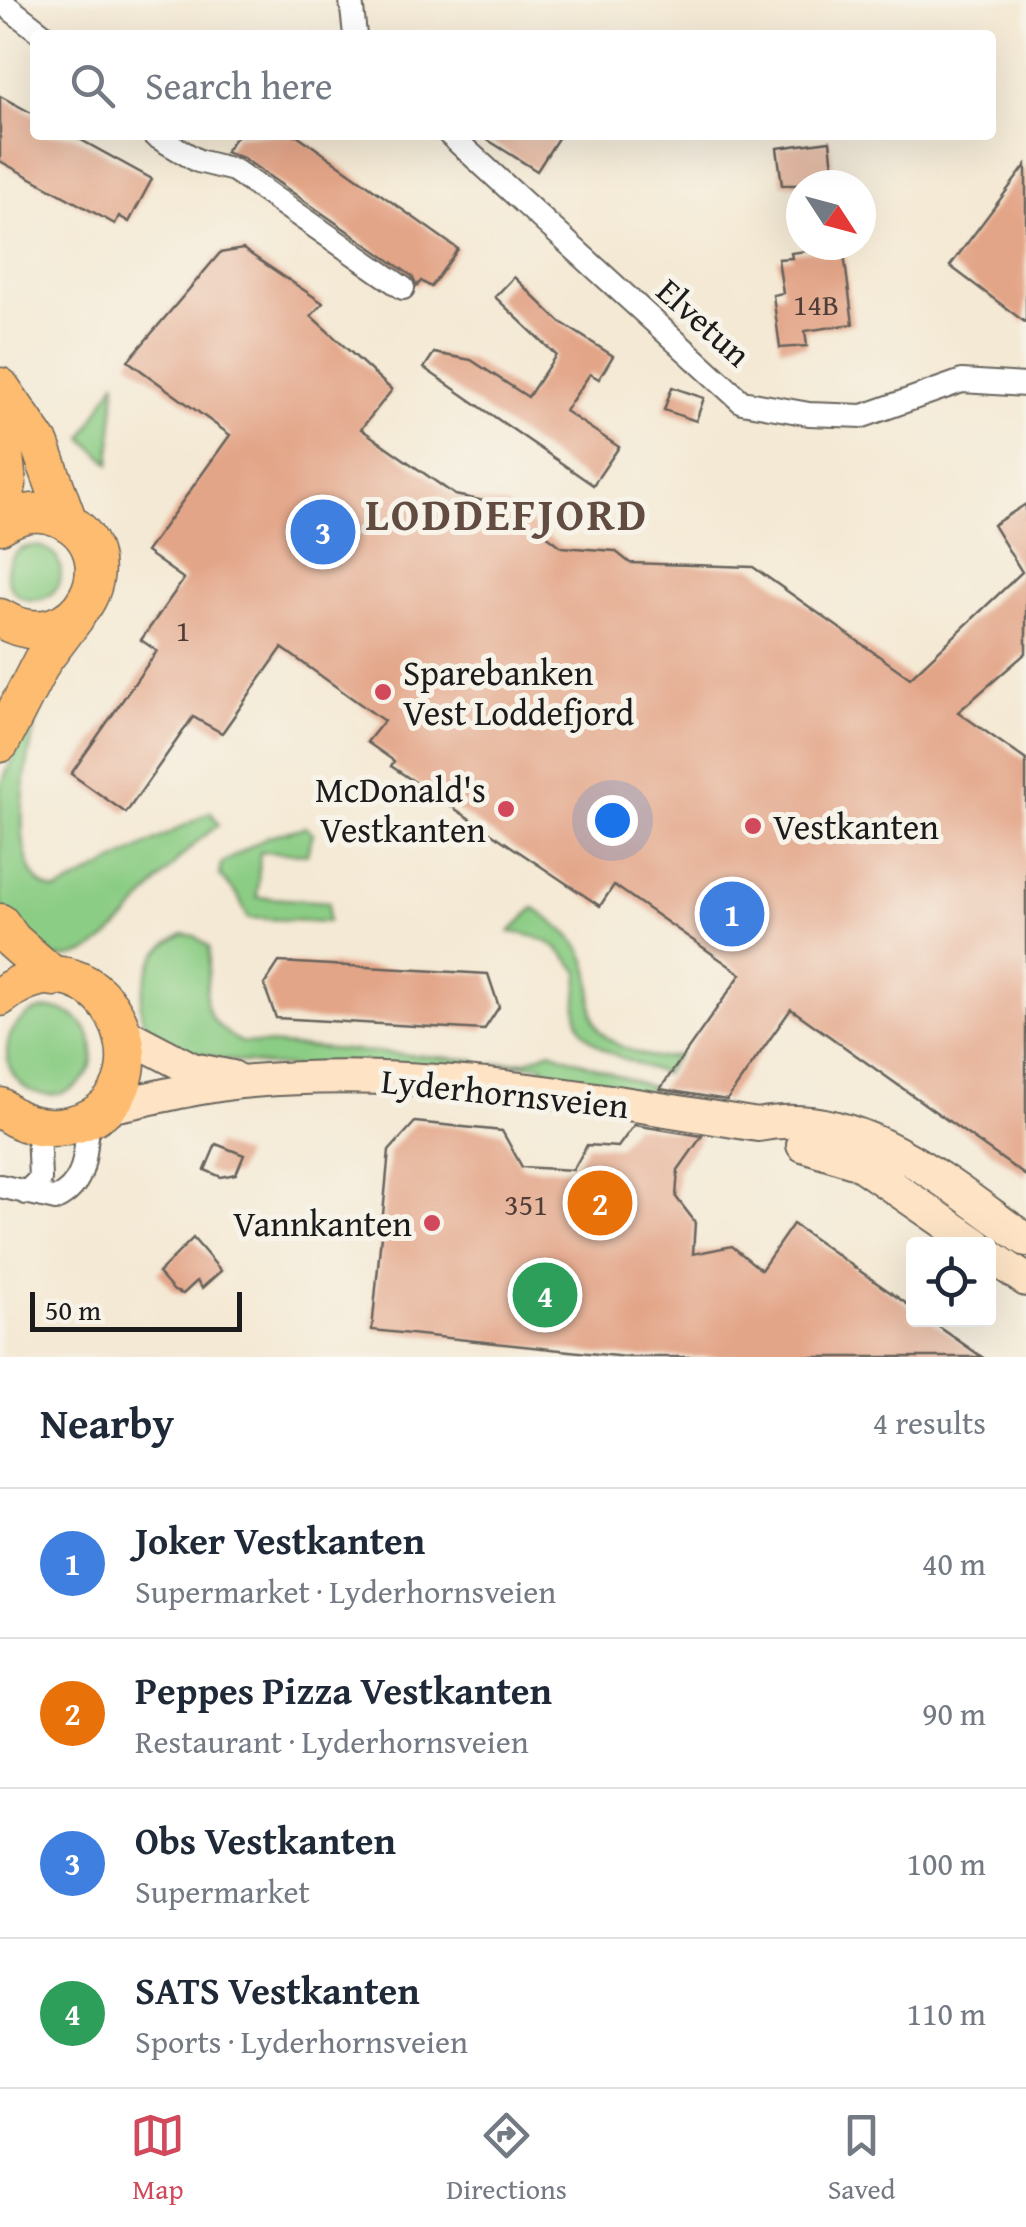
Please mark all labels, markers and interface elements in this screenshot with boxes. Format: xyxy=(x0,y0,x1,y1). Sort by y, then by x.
search box xyxy=(30,30,996,140)
text: Search here xyxy=(145,57,333,113)
icon: search xyxy=(65,58,120,113)
north arrow xyxy=(786,170,876,260)
street label: Elvetun xyxy=(646,266,763,378)
house number: 14B xyxy=(793,282,839,326)
district label: LODDEFJORD xyxy=(365,481,649,546)
pin: 3 xyxy=(290,494,356,570)
house number: 1 xyxy=(176,608,190,652)
place label: Sparebanken Vest Loddefjord xyxy=(403,647,634,738)
marker: Sparebanken Vest Loddefjord xyxy=(372,681,394,703)
place label: McDonald's Vestkanten xyxy=(315,764,486,855)
your location xyxy=(587,795,638,846)
marker: McDonald's Vestkanten xyxy=(495,798,517,820)
place label: Vestkanten xyxy=(773,801,939,852)
marker: Vestkanten xyxy=(742,815,764,837)
pin: 1 xyxy=(700,876,764,952)
street label: Lyderhornsveien xyxy=(379,1055,632,1131)
pin: 2 xyxy=(568,1166,632,1240)
house number: 351 xyxy=(504,1182,548,1226)
place label: Vannkanten xyxy=(233,1198,412,1249)
marker: Vannkanten xyxy=(421,1212,443,1234)
map controls xyxy=(906,1237,996,1327)
button: locate xyxy=(906,1237,996,1327)
pin: 4 xyxy=(512,1258,578,1332)
scale bar xyxy=(30,1287,242,1332)
text: 50 m xyxy=(45,1289,101,1330)
text: Nearby xyxy=(40,1392,174,1453)
text: 4 results xyxy=(873,1399,986,1446)
text: Joker Vestkanten xyxy=(135,1512,425,1568)
text: 1 xyxy=(64,1540,81,1587)
text: 40 m xyxy=(922,1540,986,1587)
text: Supermarket · Lyderhornsveien xyxy=(135,1568,556,1615)
text: Peppes Pizza Vestkanten xyxy=(135,1662,552,1718)
text: 2 xyxy=(64,1690,81,1737)
text: 90 m xyxy=(922,1690,986,1737)
text: Restaurant · Lyderhornsveien xyxy=(135,1718,529,1765)
text: Obs Vestkanten xyxy=(135,1812,396,1868)
text: 3 xyxy=(64,1840,81,1887)
text: 100 m xyxy=(907,1840,986,1887)
text: Supermarket xyxy=(135,1868,310,1915)
text: SATS Vestkanten xyxy=(135,1962,420,2018)
text: 4 xyxy=(64,1990,81,2037)
text: 110 m xyxy=(907,1990,986,2037)
text: Sports · Lyderhornsveien xyxy=(135,2018,468,2065)
tab: Map xyxy=(130,2108,185,2209)
tab: Directions xyxy=(446,2108,567,2209)
tab: Saved xyxy=(828,2108,896,2209)

